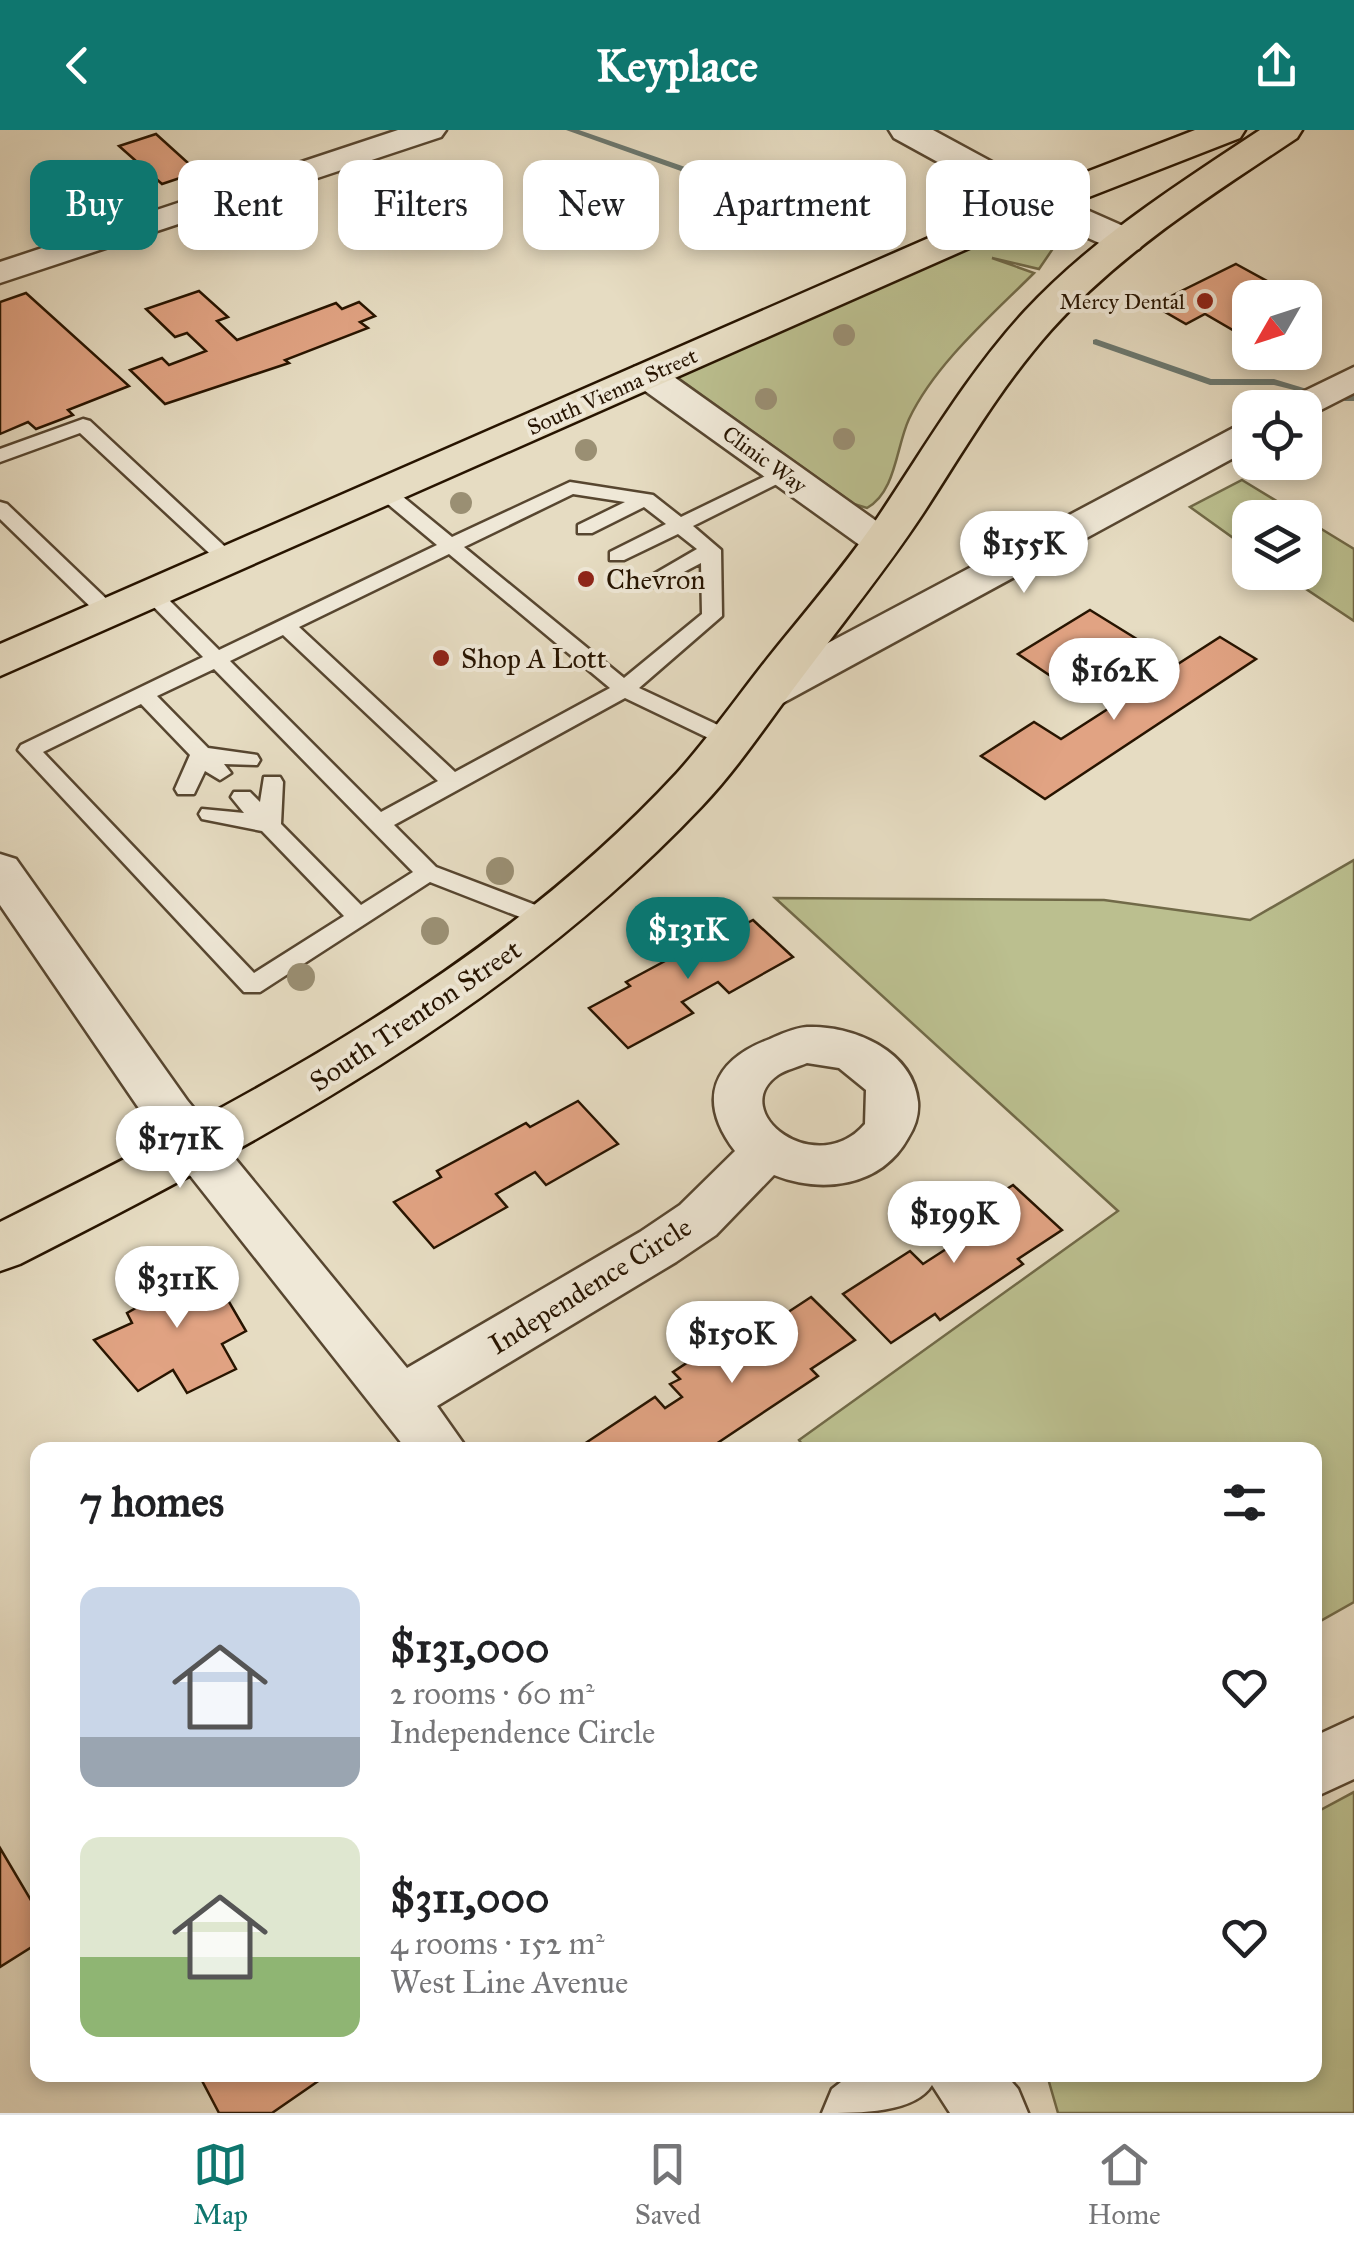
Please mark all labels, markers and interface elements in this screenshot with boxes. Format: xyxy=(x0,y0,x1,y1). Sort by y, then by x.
icon: back xyxy=(50,38,105,93)
text: Keyplace xyxy=(596,38,758,93)
icon: share xyxy=(1249,38,1304,93)
chip: Buy xyxy=(30,160,158,250)
chip: Rent xyxy=(178,160,318,250)
chip: Filters xyxy=(338,160,503,250)
chip: New xyxy=(523,160,659,250)
chip: Apartment xyxy=(679,160,906,250)
chip: House xyxy=(926,160,1090,250)
north arrow xyxy=(1232,280,1322,370)
map controls xyxy=(1232,280,1322,590)
place label: Mercy Dental xyxy=(1060,288,1185,315)
marker: Mercy Dental xyxy=(1194,290,1216,312)
street label: South Vienna Street xyxy=(523,342,702,441)
button: locate xyxy=(1232,390,1322,480)
street label: Clinic Way xyxy=(717,420,813,500)
button: layers xyxy=(1232,500,1322,590)
pin: $155K xyxy=(954,511,1094,596)
text: $155K xyxy=(982,524,1066,563)
place label: Chevron xyxy=(606,562,705,597)
marker: Chevron xyxy=(575,568,597,590)
pin: $162K xyxy=(1044,638,1184,723)
place label: Shop A Lott xyxy=(461,641,607,676)
marker: Shop A Lott xyxy=(430,647,452,669)
text: $162K xyxy=(1071,651,1157,690)
pin: $131K xyxy=(618,897,758,982)
text: $131K xyxy=(648,910,728,949)
street label: South Trenton Street xyxy=(303,932,528,1099)
pin: $171K xyxy=(110,1106,250,1191)
text: $171K xyxy=(138,1119,222,1158)
pin: $199K xyxy=(884,1181,1024,1266)
text: $199K xyxy=(910,1194,998,1233)
street label: Independence Circle xyxy=(483,1209,698,1362)
pin: $311K xyxy=(107,1246,247,1331)
text: $311K xyxy=(137,1259,217,1298)
pin: $150K xyxy=(662,1301,802,1386)
text: $150K xyxy=(688,1314,776,1353)
icon: filters xyxy=(1217,1475,1272,1530)
text: 7 homes xyxy=(80,1476,224,1528)
text: $131,000 xyxy=(390,1622,549,1674)
icon: home xyxy=(160,1627,280,1747)
icon: heart xyxy=(1217,1660,1272,1715)
text: 2 rooms · 60 m² xyxy=(390,1674,595,1713)
text: Independence Circle xyxy=(390,1713,655,1752)
text: $311,000 xyxy=(390,1872,549,1924)
icon: home xyxy=(160,1877,280,1997)
icon: heart xyxy=(1217,1910,1272,1965)
text: 4 rooms · 152 m² xyxy=(390,1924,605,1963)
text: West Line Avenue xyxy=(390,1963,628,2002)
tab: Map xyxy=(193,2137,248,2232)
tab: Saved xyxy=(635,2137,701,2232)
tab: Home xyxy=(1088,2137,1161,2232)

